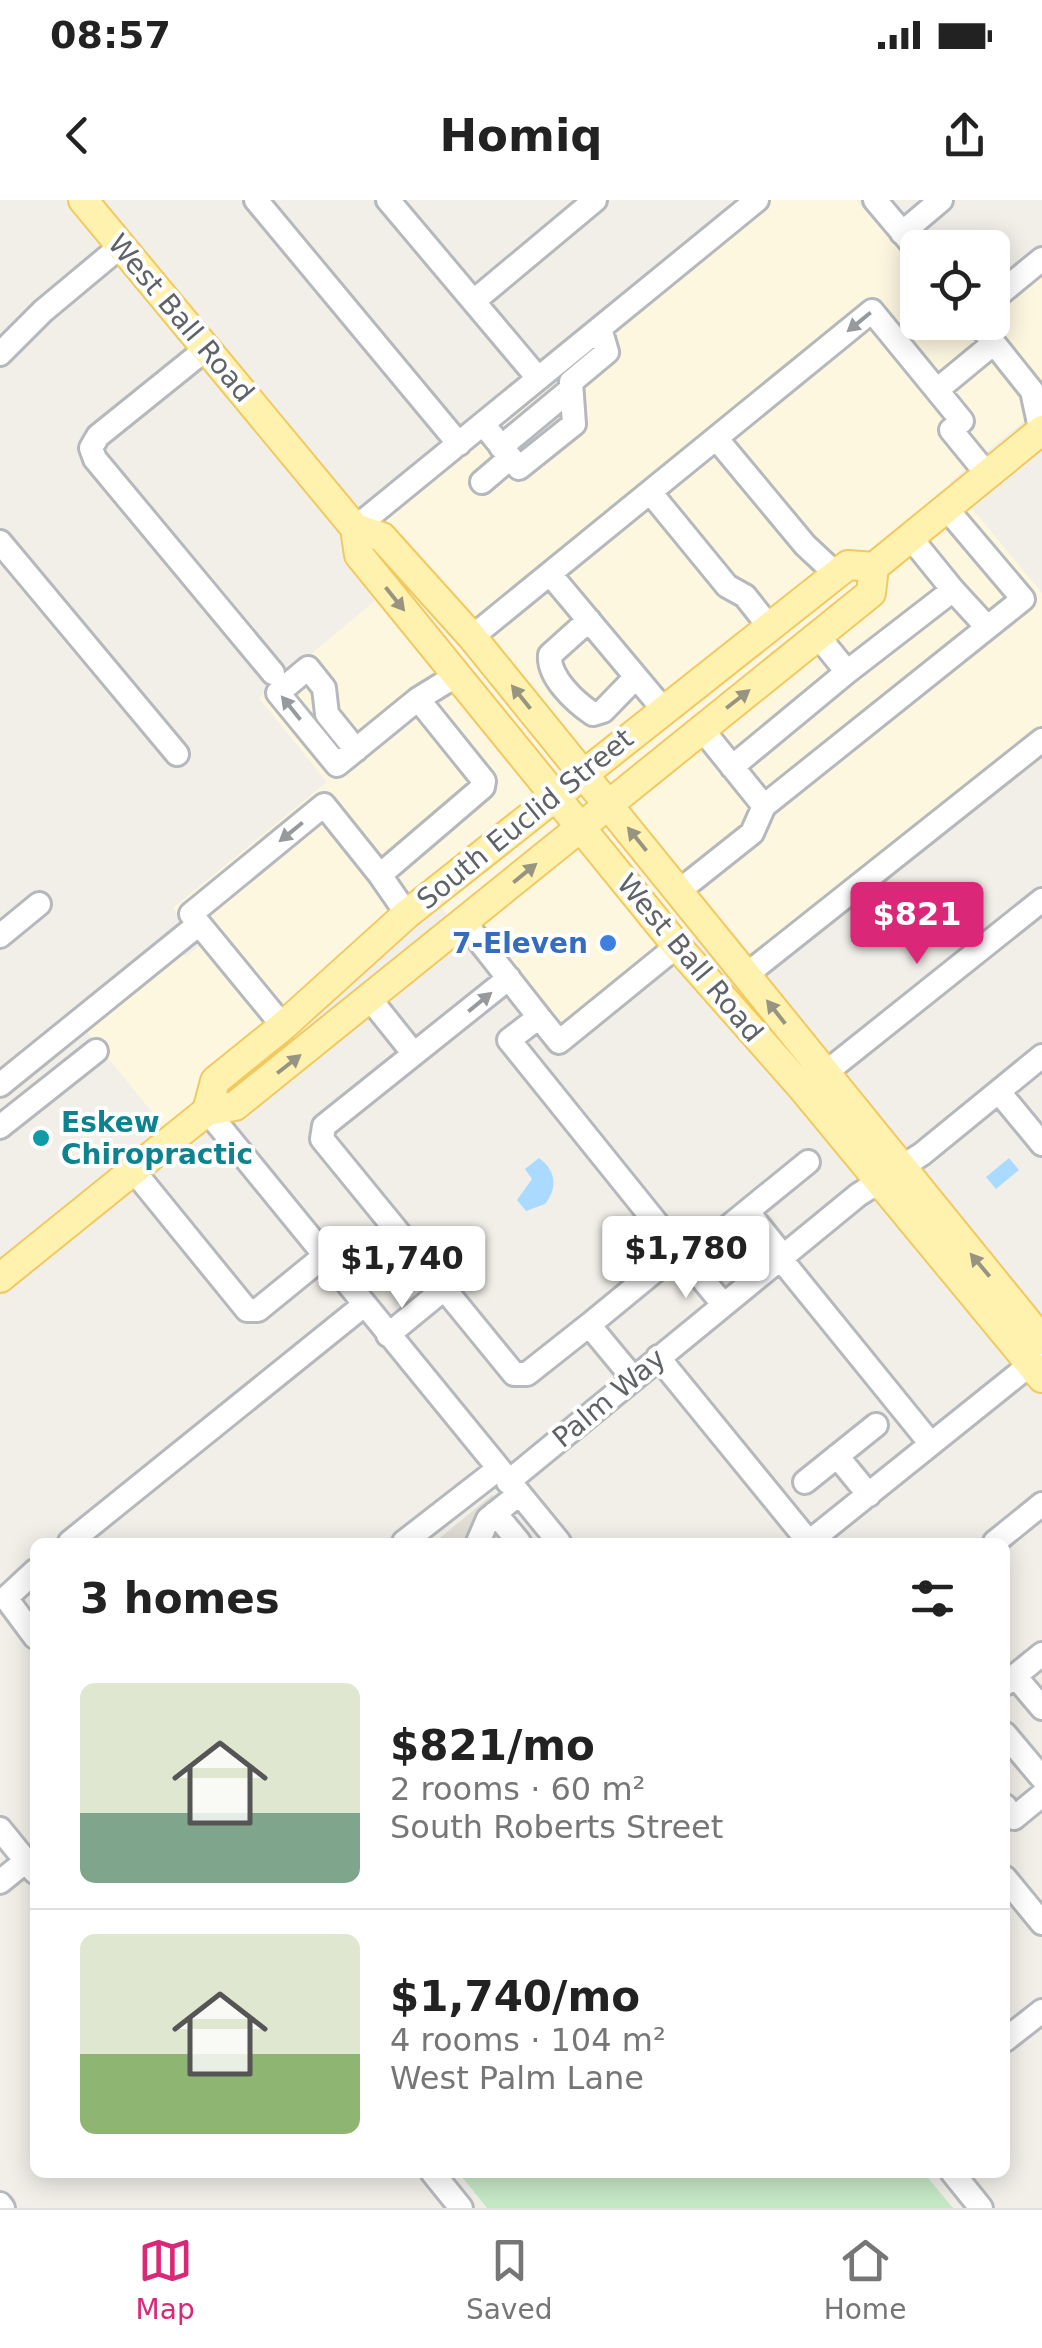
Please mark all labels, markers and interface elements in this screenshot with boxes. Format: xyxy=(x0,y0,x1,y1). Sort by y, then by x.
text: 08:57 xyxy=(50,13,171,57)
icon: back xyxy=(50,108,105,163)
icon: share xyxy=(937,108,992,163)
text: Homiq xyxy=(439,109,603,162)
street label: West Ball Road xyxy=(101,227,261,409)
map controls xyxy=(900,230,1010,340)
button: locate xyxy=(900,230,1010,340)
one-way arrow xyxy=(846,311,871,332)
one-way arrow xyxy=(384,586,405,611)
one-way arrow xyxy=(511,685,532,710)
one-way arrow xyxy=(726,689,751,710)
one-way arrow xyxy=(280,695,302,720)
street label: South Euclid Street xyxy=(410,722,640,916)
one-way arrow xyxy=(278,821,303,842)
one-way arrow xyxy=(627,827,648,852)
one-way arrow xyxy=(513,863,538,884)
street label: West Ball Road xyxy=(610,867,770,1049)
pin: $821 xyxy=(858,882,976,967)
text: $821 xyxy=(872,895,962,933)
place label: 7-Eleven xyxy=(452,927,588,960)
marker: 7-Eleven xyxy=(597,932,619,954)
one-way arrow xyxy=(467,992,492,1013)
one-way arrow xyxy=(766,1000,787,1025)
one-way arrow xyxy=(276,1054,301,1075)
place label: Eskew Chiropractic xyxy=(61,1106,253,1171)
marker: Eskew Chiropractic xyxy=(30,1127,52,1149)
pin: $1,780 xyxy=(605,1216,767,1301)
pin: $1,740 xyxy=(321,1226,483,1311)
text: $1,780 xyxy=(624,1229,748,1267)
text: $1,740 xyxy=(340,1239,464,1277)
one-way arrow xyxy=(970,1253,991,1278)
street label: Palm Way xyxy=(546,1342,672,1454)
icon: filters xyxy=(905,1571,960,1626)
text: 3 homes xyxy=(80,1574,280,1623)
text: $821/mo xyxy=(390,1721,595,1770)
icon: home xyxy=(160,1723,280,1843)
text: 2 rooms · 60 m² xyxy=(390,1770,645,1808)
text: South Roberts Street xyxy=(390,1808,723,1846)
text: $1,740/mo xyxy=(390,1972,640,2021)
icon: home xyxy=(160,1974,280,2094)
text: 4 rooms · 104 m² xyxy=(390,2021,666,2059)
text: West Palm Lane xyxy=(390,2059,644,2097)
tab: Map xyxy=(136,2233,195,2326)
tab: Saved xyxy=(466,2233,552,2326)
tab: Home xyxy=(824,2233,906,2326)

